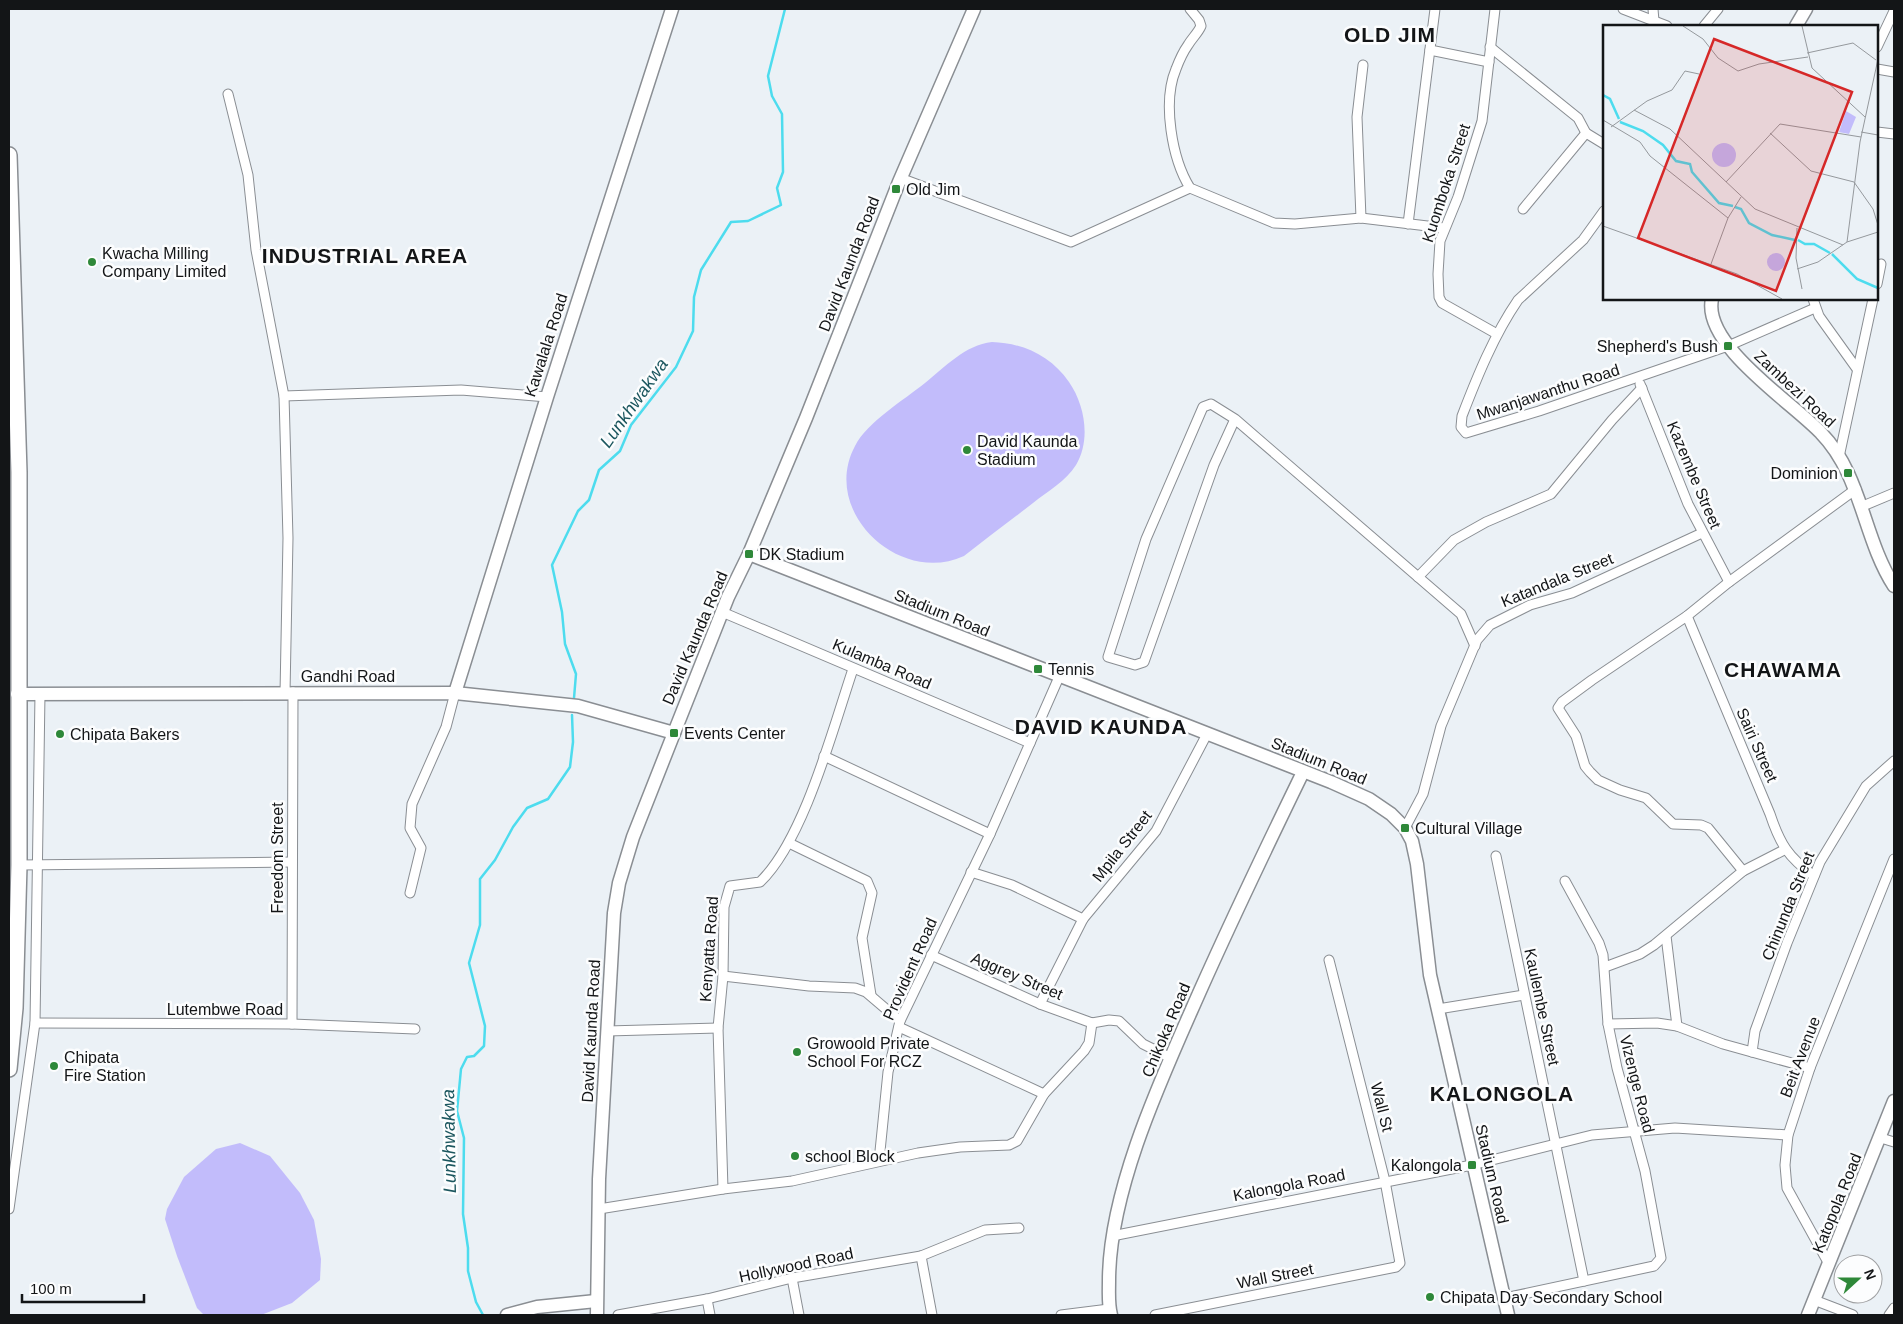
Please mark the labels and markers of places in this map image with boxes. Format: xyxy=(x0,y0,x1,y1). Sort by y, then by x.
place label: Old Jim xyxy=(906,181,960,198)
marker: Old Jim xyxy=(890,183,902,195)
place label: Kwacha Milling Company Limited xyxy=(102,245,227,280)
marker: Kwacha Milling Company Limited xyxy=(86,256,98,268)
place label: Shepherd's Bush xyxy=(1597,338,1718,355)
marker: Shepherd's Bush xyxy=(1722,340,1734,352)
place label: David Kaunda Stadium xyxy=(977,433,1078,468)
marker: David Kaunda Stadium xyxy=(961,444,973,456)
place label: Dominion xyxy=(1770,465,1838,482)
marker: Dominion xyxy=(1842,467,1854,479)
place label: DK Stadium xyxy=(759,546,844,563)
marker: DK Stadium xyxy=(743,548,755,560)
place label: Tennis xyxy=(1048,661,1094,678)
marker: Tennis xyxy=(1032,663,1044,675)
place label: Events Center xyxy=(684,725,786,742)
place label: Chipata Bakers xyxy=(70,726,179,743)
marker: Events Center xyxy=(668,727,680,739)
marker: Chipata Bakers xyxy=(54,728,66,740)
place label: Cultural Village xyxy=(1415,820,1522,837)
marker: Cultural Village xyxy=(1399,822,1411,834)
place label: Growoold Private School For RCZ xyxy=(807,1035,930,1070)
marker: Growoold Private School For RCZ xyxy=(791,1046,803,1058)
place label: Chipata Fire Station xyxy=(64,1049,146,1084)
marker: Chipata Fire Station xyxy=(48,1060,60,1072)
place label: school Block xyxy=(805,1148,896,1165)
marker: school Block xyxy=(789,1150,801,1162)
place label: Kalongola xyxy=(1391,1157,1462,1174)
marker: Kalongola xyxy=(1466,1159,1478,1171)
place label: Chipata Day Secondary School xyxy=(1440,1289,1662,1306)
marker: Chipata Day Secondary School xyxy=(1424,1291,1436,1303)

